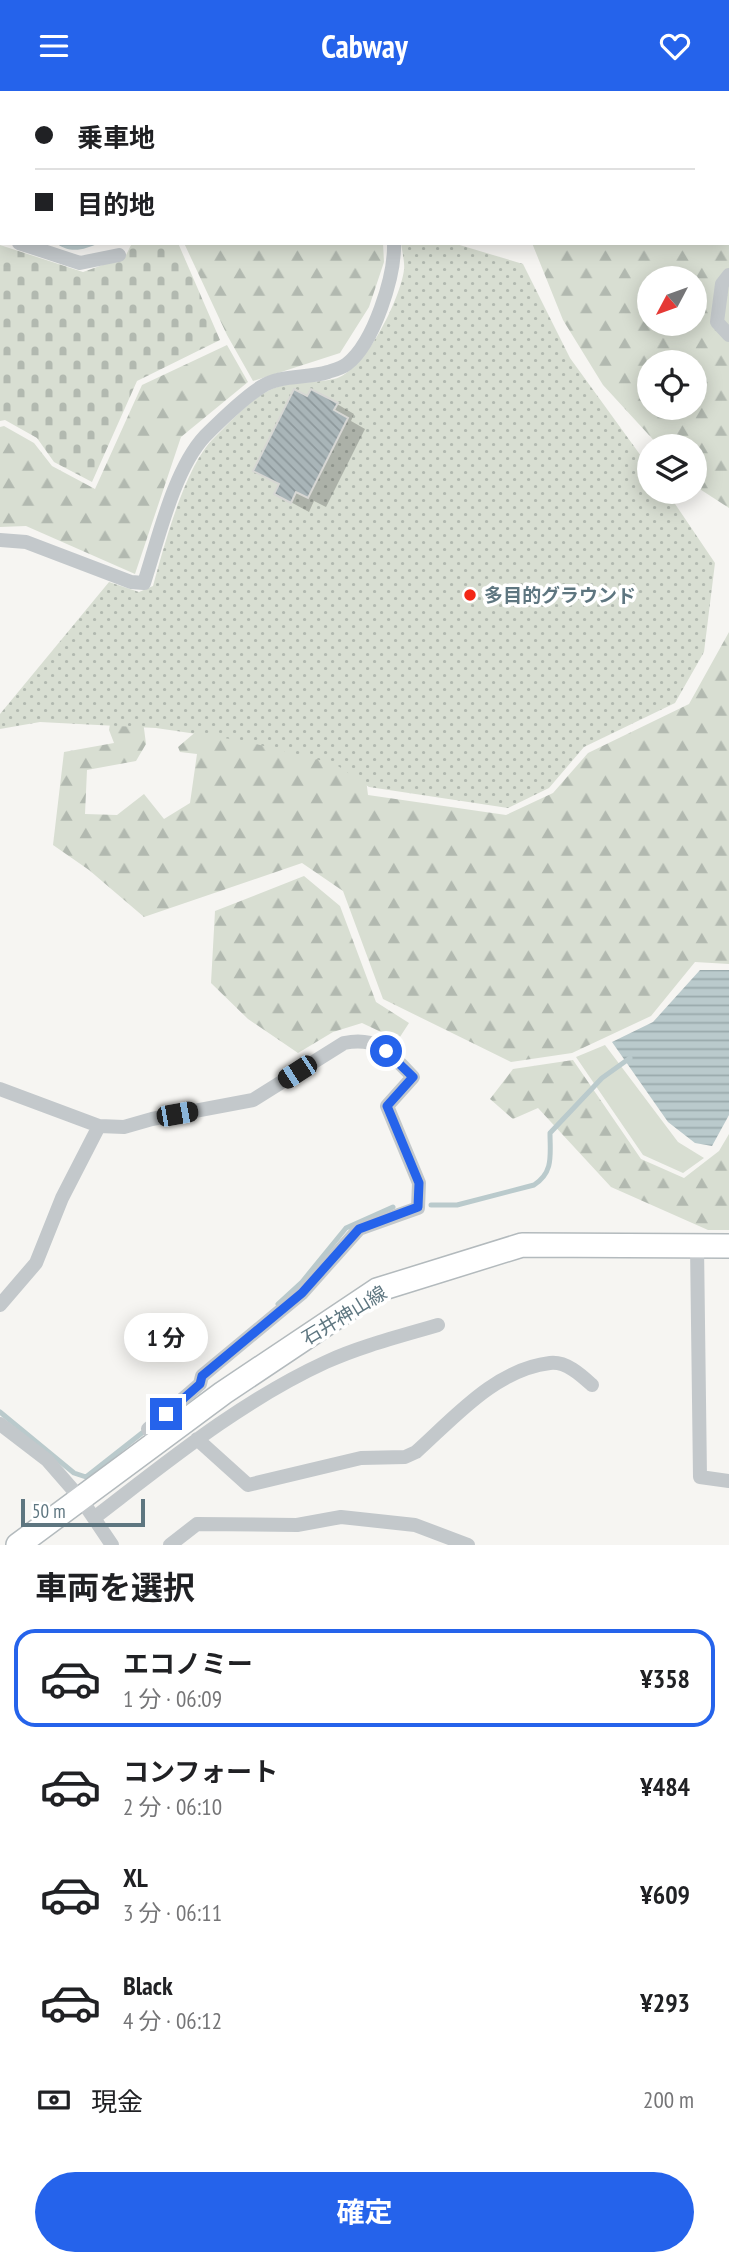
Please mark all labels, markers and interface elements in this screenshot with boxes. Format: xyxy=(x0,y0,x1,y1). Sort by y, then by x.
text: Cabway xyxy=(321,25,408,67)
icon: menu xyxy=(35,27,73,65)
icon: heart xyxy=(656,27,694,65)
text: 乗車地 xyxy=(77,121,155,154)
text: 目的地 xyxy=(77,188,155,221)
north arrow xyxy=(637,266,707,336)
map controls xyxy=(637,266,707,504)
button: locate xyxy=(637,350,707,420)
button: layers xyxy=(637,434,707,504)
place label: 多目的グラウンド xyxy=(484,583,636,607)
marker: 多目的グラウンド xyxy=(462,587,478,603)
route start xyxy=(370,1035,402,1067)
car xyxy=(274,1052,321,1092)
car xyxy=(155,1100,200,1128)
street label: 石井神山線 xyxy=(297,1280,391,1350)
callout: 1 分 xyxy=(124,1313,208,1361)
text: 1 分 xyxy=(147,1323,185,1352)
route end xyxy=(150,1398,182,1430)
scale bar xyxy=(21,1496,145,1528)
text: 50 m xyxy=(32,1499,66,1523)
text: 車両を選択 xyxy=(35,1566,195,1608)
icon: car xyxy=(39,1647,102,1710)
text: エコノミー xyxy=(123,1647,253,1680)
text: ¥358 xyxy=(640,1662,690,1695)
text: 1 分 · 06:09 xyxy=(123,1684,222,1713)
icon: car xyxy=(39,1755,102,1818)
text: コンフォート xyxy=(123,1755,278,1788)
text: ¥484 xyxy=(640,1770,690,1803)
text: 2 分 · 06:10 xyxy=(123,1792,222,1821)
text: XL xyxy=(123,1861,148,1894)
icon: car xyxy=(39,1863,102,1926)
text: ¥609 xyxy=(640,1878,690,1911)
text: 3 分 · 06:11 xyxy=(123,1898,222,1927)
text: Black xyxy=(123,1969,173,2002)
icon: car xyxy=(39,1971,102,2034)
text: ¥293 xyxy=(640,1986,690,2019)
text: 4 分 · 06:12 xyxy=(123,2006,222,2035)
icon: cash xyxy=(35,2081,73,2119)
text: 現金 xyxy=(91,2085,143,2118)
text: 200 m xyxy=(643,2085,694,2114)
button: 確定 xyxy=(35,2172,694,2252)

